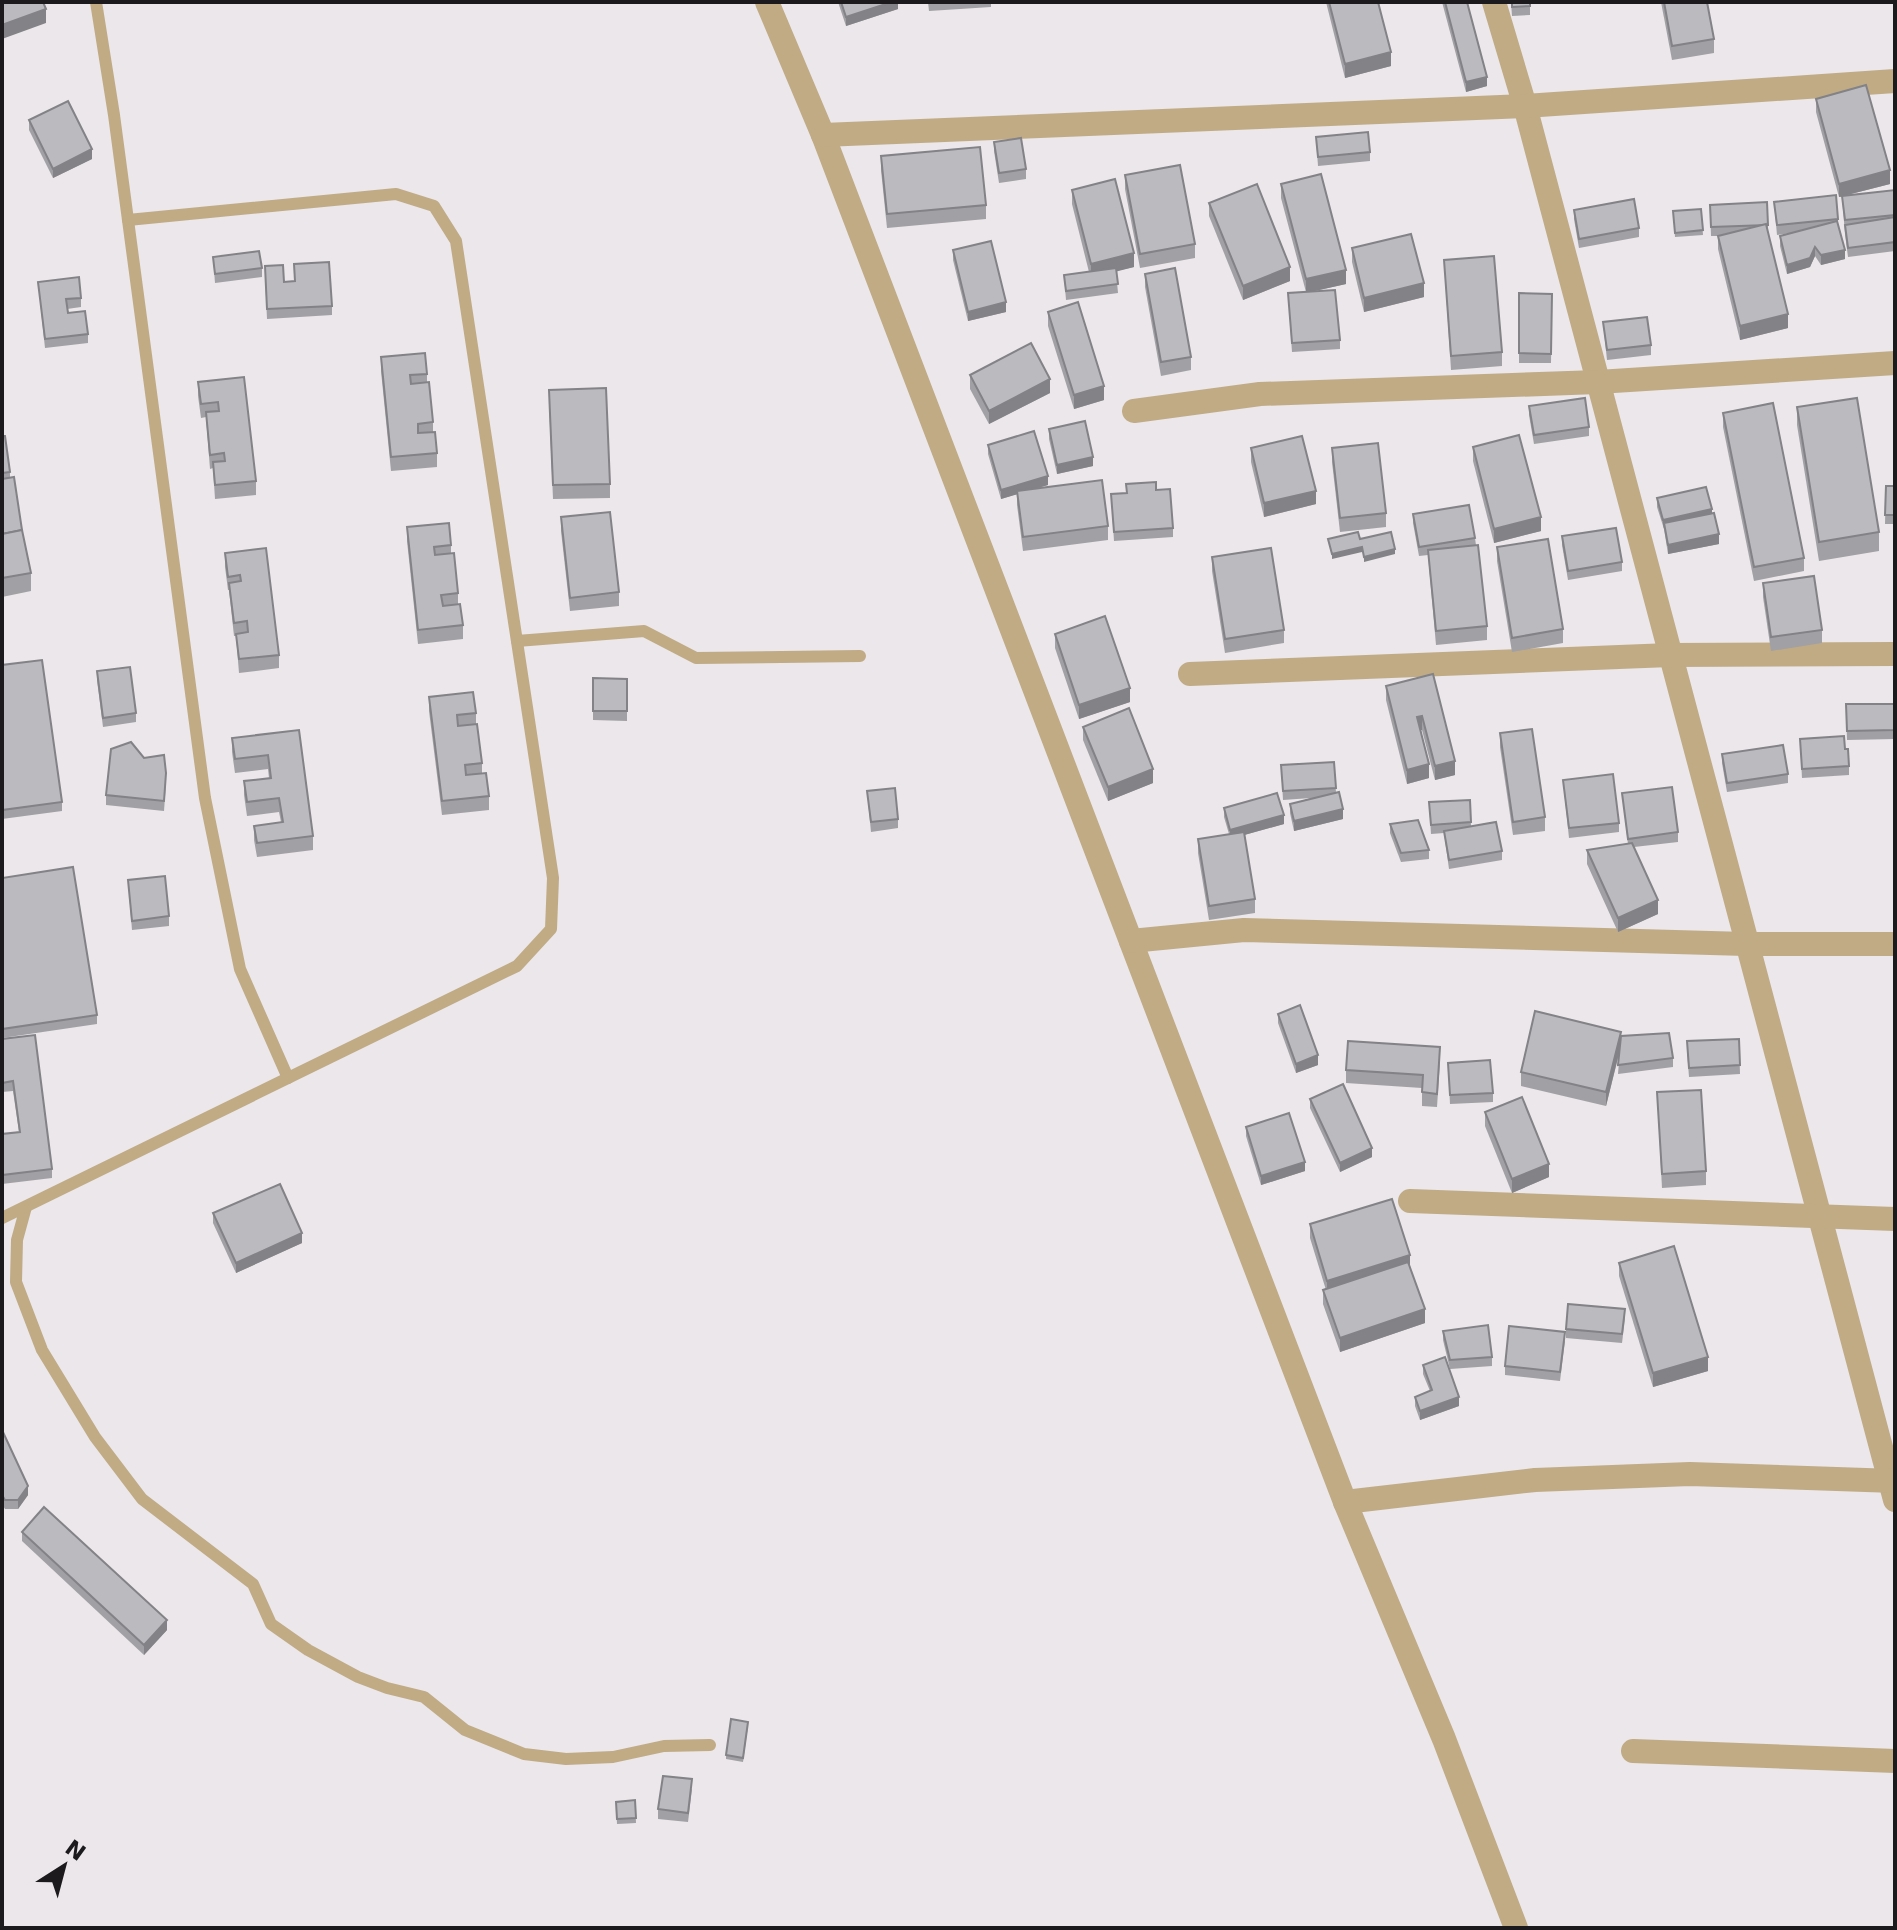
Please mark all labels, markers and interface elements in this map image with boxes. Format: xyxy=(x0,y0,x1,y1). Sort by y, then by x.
north arrow xyxy=(24,1826,104,1906)
text: N xyxy=(61,1835,90,1866)

